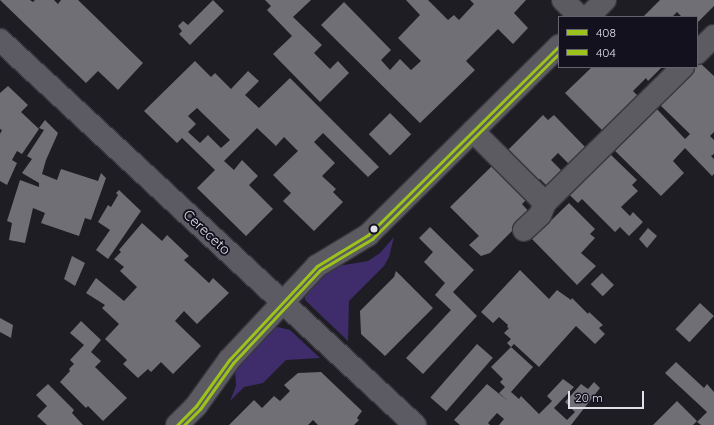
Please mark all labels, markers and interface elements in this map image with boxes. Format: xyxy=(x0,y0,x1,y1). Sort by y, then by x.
legend xyxy=(558,16,698,68)
text: 408 xyxy=(596,25,616,40)
text: 404 xyxy=(596,45,616,60)
street label: Cereceto xyxy=(180,206,234,258)
unlabelled marker xyxy=(369,224,379,234)
scale bar xyxy=(570,383,646,409)
text: 20 m xyxy=(575,390,603,405)

